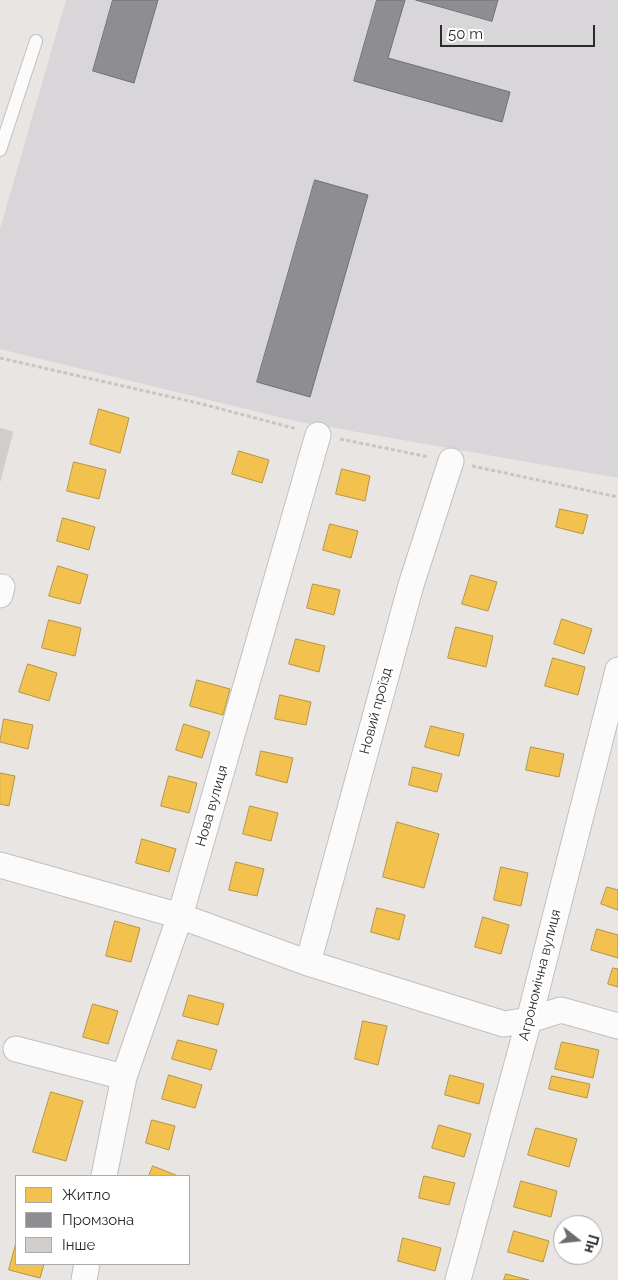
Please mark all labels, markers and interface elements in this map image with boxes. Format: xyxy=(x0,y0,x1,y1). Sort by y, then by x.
scale bar xyxy=(443,15,598,47)
text: 50 m xyxy=(448,25,483,43)
street label: Новий проїзд xyxy=(356,666,396,756)
street label: Нова вулиця xyxy=(192,763,232,849)
street label: Агрономічна вулиця xyxy=(516,908,564,1042)
legend xyxy=(15,1175,190,1265)
text: Житло xyxy=(62,1186,110,1204)
text: Промзона xyxy=(62,1211,134,1229)
north arrow xyxy=(553,1215,603,1265)
text: Пн xyxy=(581,1233,602,1255)
text: Інше xyxy=(62,1236,95,1254)

